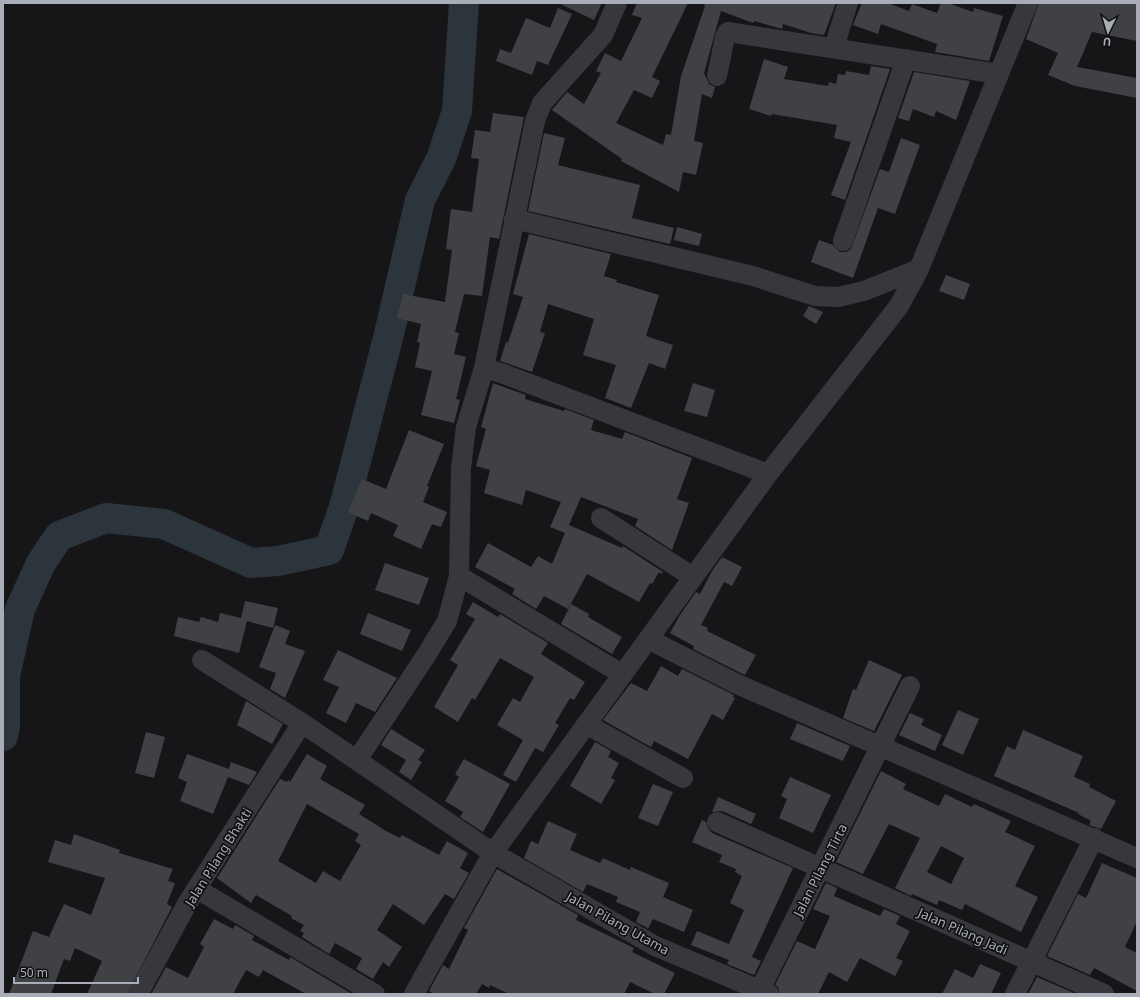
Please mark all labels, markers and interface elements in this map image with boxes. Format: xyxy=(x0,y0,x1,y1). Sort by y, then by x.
north arrow xyxy=(1088,12,1128,52)
text: U xyxy=(1102,35,1112,50)
street label: Jalan Pilang Bhakti xyxy=(179,804,256,911)
street label: Jalan Pilang Tirta xyxy=(788,820,851,921)
street label: Jalan Pilang Utama xyxy=(562,886,673,959)
street label: Jalan Pilang Jadi xyxy=(913,902,1011,959)
scale bar xyxy=(14,959,138,985)
text: 50 m xyxy=(20,964,48,981)

